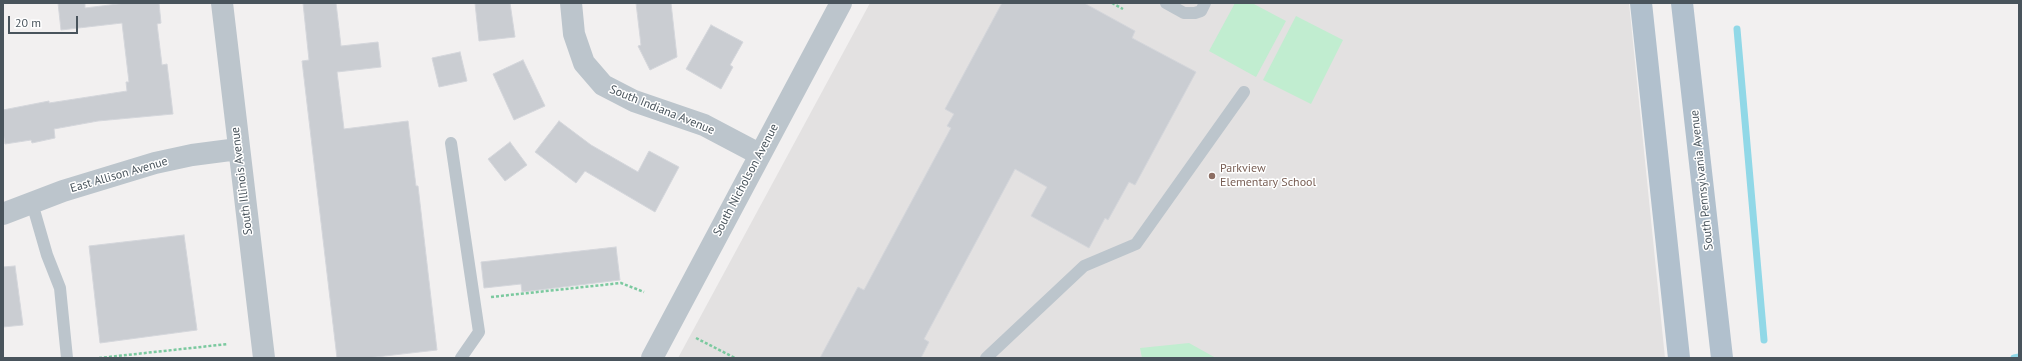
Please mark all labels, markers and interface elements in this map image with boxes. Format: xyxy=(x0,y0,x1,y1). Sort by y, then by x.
scale bar xyxy=(10,8,80,34)
text: 20 m xyxy=(15,15,41,30)
street label: South Indiana Avenue xyxy=(607,82,717,138)
street label: South Pennsylvania Avenue xyxy=(1687,109,1717,251)
street label: South Nicholson Avenue xyxy=(710,121,782,239)
street label: South Illinois Avenue xyxy=(228,126,256,236)
street label: East Allison Avenue xyxy=(69,154,169,196)
place label: Parkview Elementary School xyxy=(1220,162,1316,190)
marker: Parkview Elementary School xyxy=(1207,171,1217,181)

